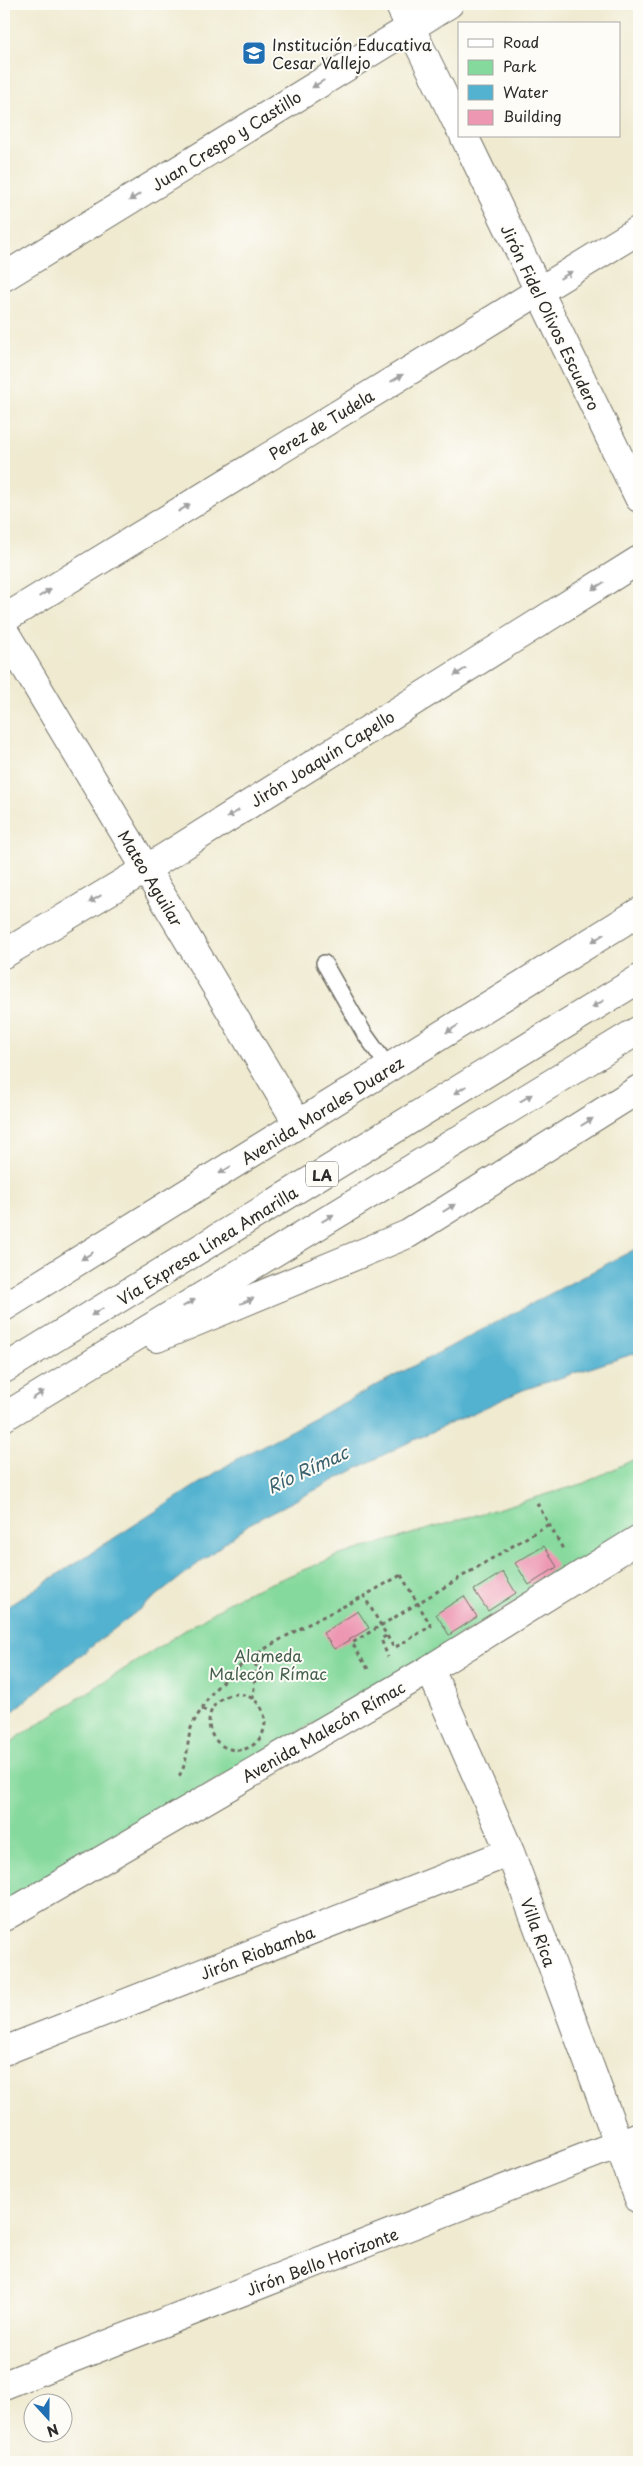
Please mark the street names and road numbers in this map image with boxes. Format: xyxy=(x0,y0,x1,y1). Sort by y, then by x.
street label: Juan Crespo y Castillo xyxy=(147,84,306,196)
street label: Jirón Fidel Olivos Escudero xyxy=(495,220,607,414)
street label: Perez de Tudela xyxy=(264,383,378,465)
street label: Jirón Joaquín Capello xyxy=(245,704,399,812)
street label: Mateo Aguilar xyxy=(113,825,190,932)
street label: Avenida Morales Duarez xyxy=(236,1050,408,1170)
road number: LA xyxy=(306,1162,338,1186)
street label: Vía Expresa Línea Amarilla xyxy=(112,1180,302,1310)
street label: Avenida Malecón Rímac xyxy=(237,1674,409,1788)
street label: Villa Rica xyxy=(515,1894,563,1970)
street label: Jirón Riobamba xyxy=(196,1919,318,1985)
street label: Jirón Bello Horizonte xyxy=(242,2221,402,2301)

